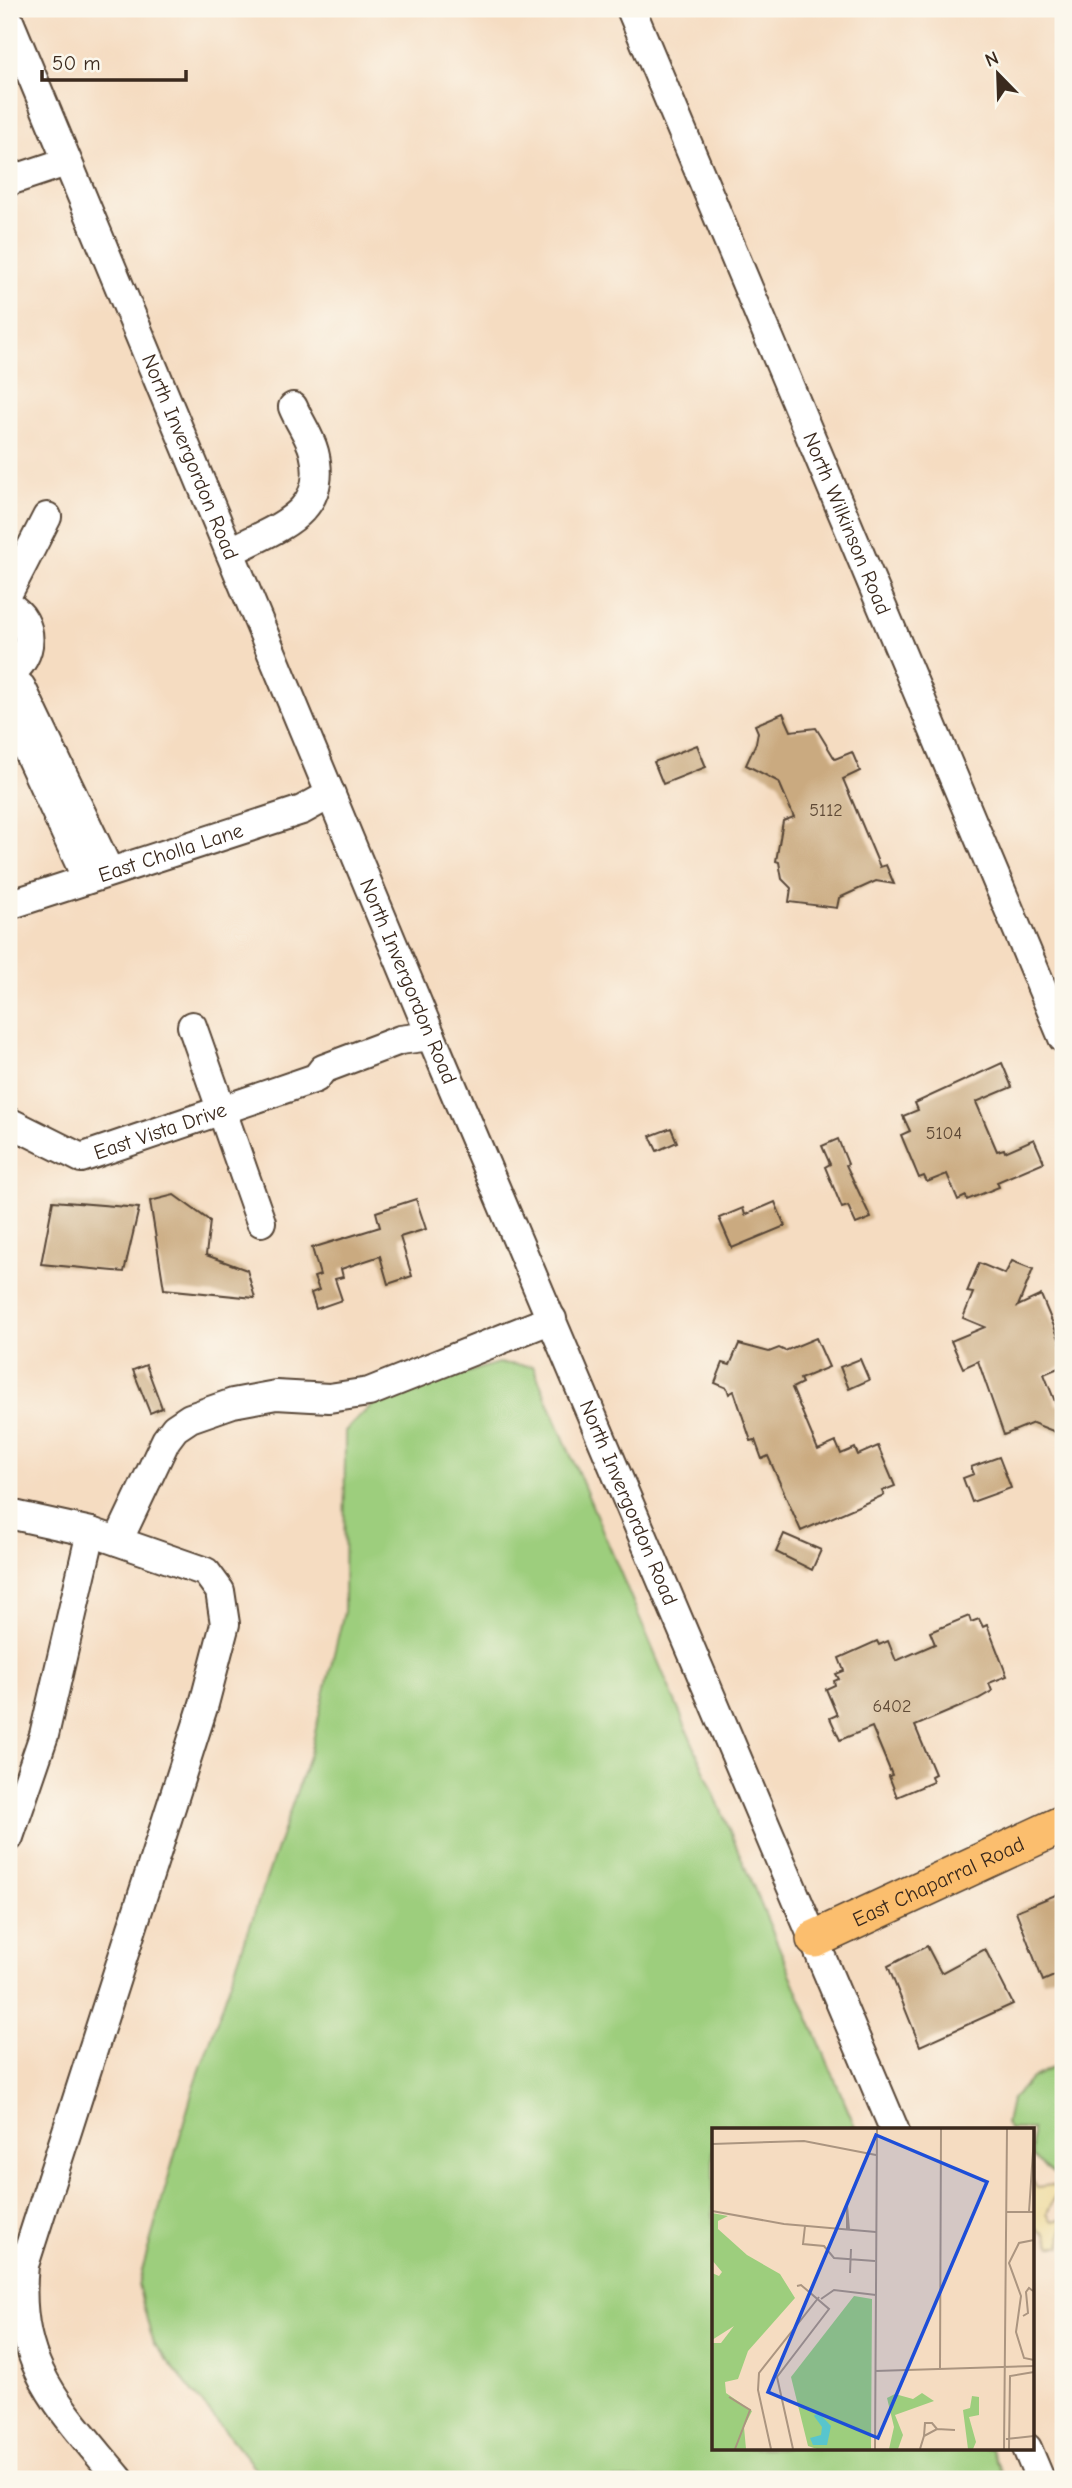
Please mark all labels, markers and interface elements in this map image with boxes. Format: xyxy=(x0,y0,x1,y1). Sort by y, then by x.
scale bar xyxy=(42,38,186,82)
north arrow xyxy=(964,38,1034,108)
text: N xyxy=(982,47,1002,72)
text: 50 m xyxy=(52,51,101,75)
street label: North Invergordon Road xyxy=(137,351,244,563)
street label: North Wilkinson Road xyxy=(798,429,896,618)
house number: 5112 xyxy=(809,800,843,821)
street label: East Cholla Lane xyxy=(95,818,246,887)
street label: North Invergordon Road xyxy=(355,875,462,1088)
street label: East Vista Drive xyxy=(91,1097,230,1165)
house number: 5104 xyxy=(926,1123,962,1144)
street label: North Invergordon Road xyxy=(575,1397,683,1609)
house number: 6402 xyxy=(873,1696,911,1717)
street label: East Chaparral Road xyxy=(849,1832,1028,1932)
inset map xyxy=(712,2128,1034,2450)

